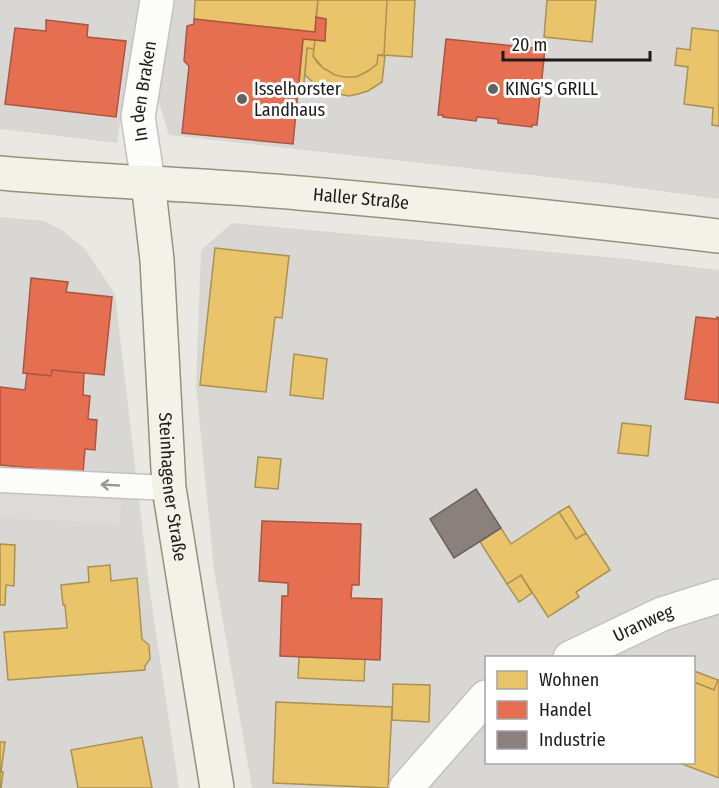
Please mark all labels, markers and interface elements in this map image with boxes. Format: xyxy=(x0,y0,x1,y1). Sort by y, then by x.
scale bar xyxy=(503,24,650,62)
text: 20 m xyxy=(512,34,547,56)
street label: In den Braken xyxy=(127,39,161,143)
place label: Isselhorster Landhaus xyxy=(254,78,342,121)
place label: KING'S GRILL xyxy=(505,78,598,100)
marker: KING'S GRILL xyxy=(486,82,500,96)
marker: Isselhorster Landhaus xyxy=(235,92,249,106)
street label: Haller Straße xyxy=(312,183,410,214)
street label: Steinhagener Straße xyxy=(154,412,192,563)
one-way arrow xyxy=(101,480,121,491)
street label: Uranweg xyxy=(610,600,676,647)
legend xyxy=(485,656,695,764)
text: Wohnen xyxy=(539,669,599,691)
text: Handel xyxy=(539,699,592,721)
text: Industrie xyxy=(539,729,606,751)

